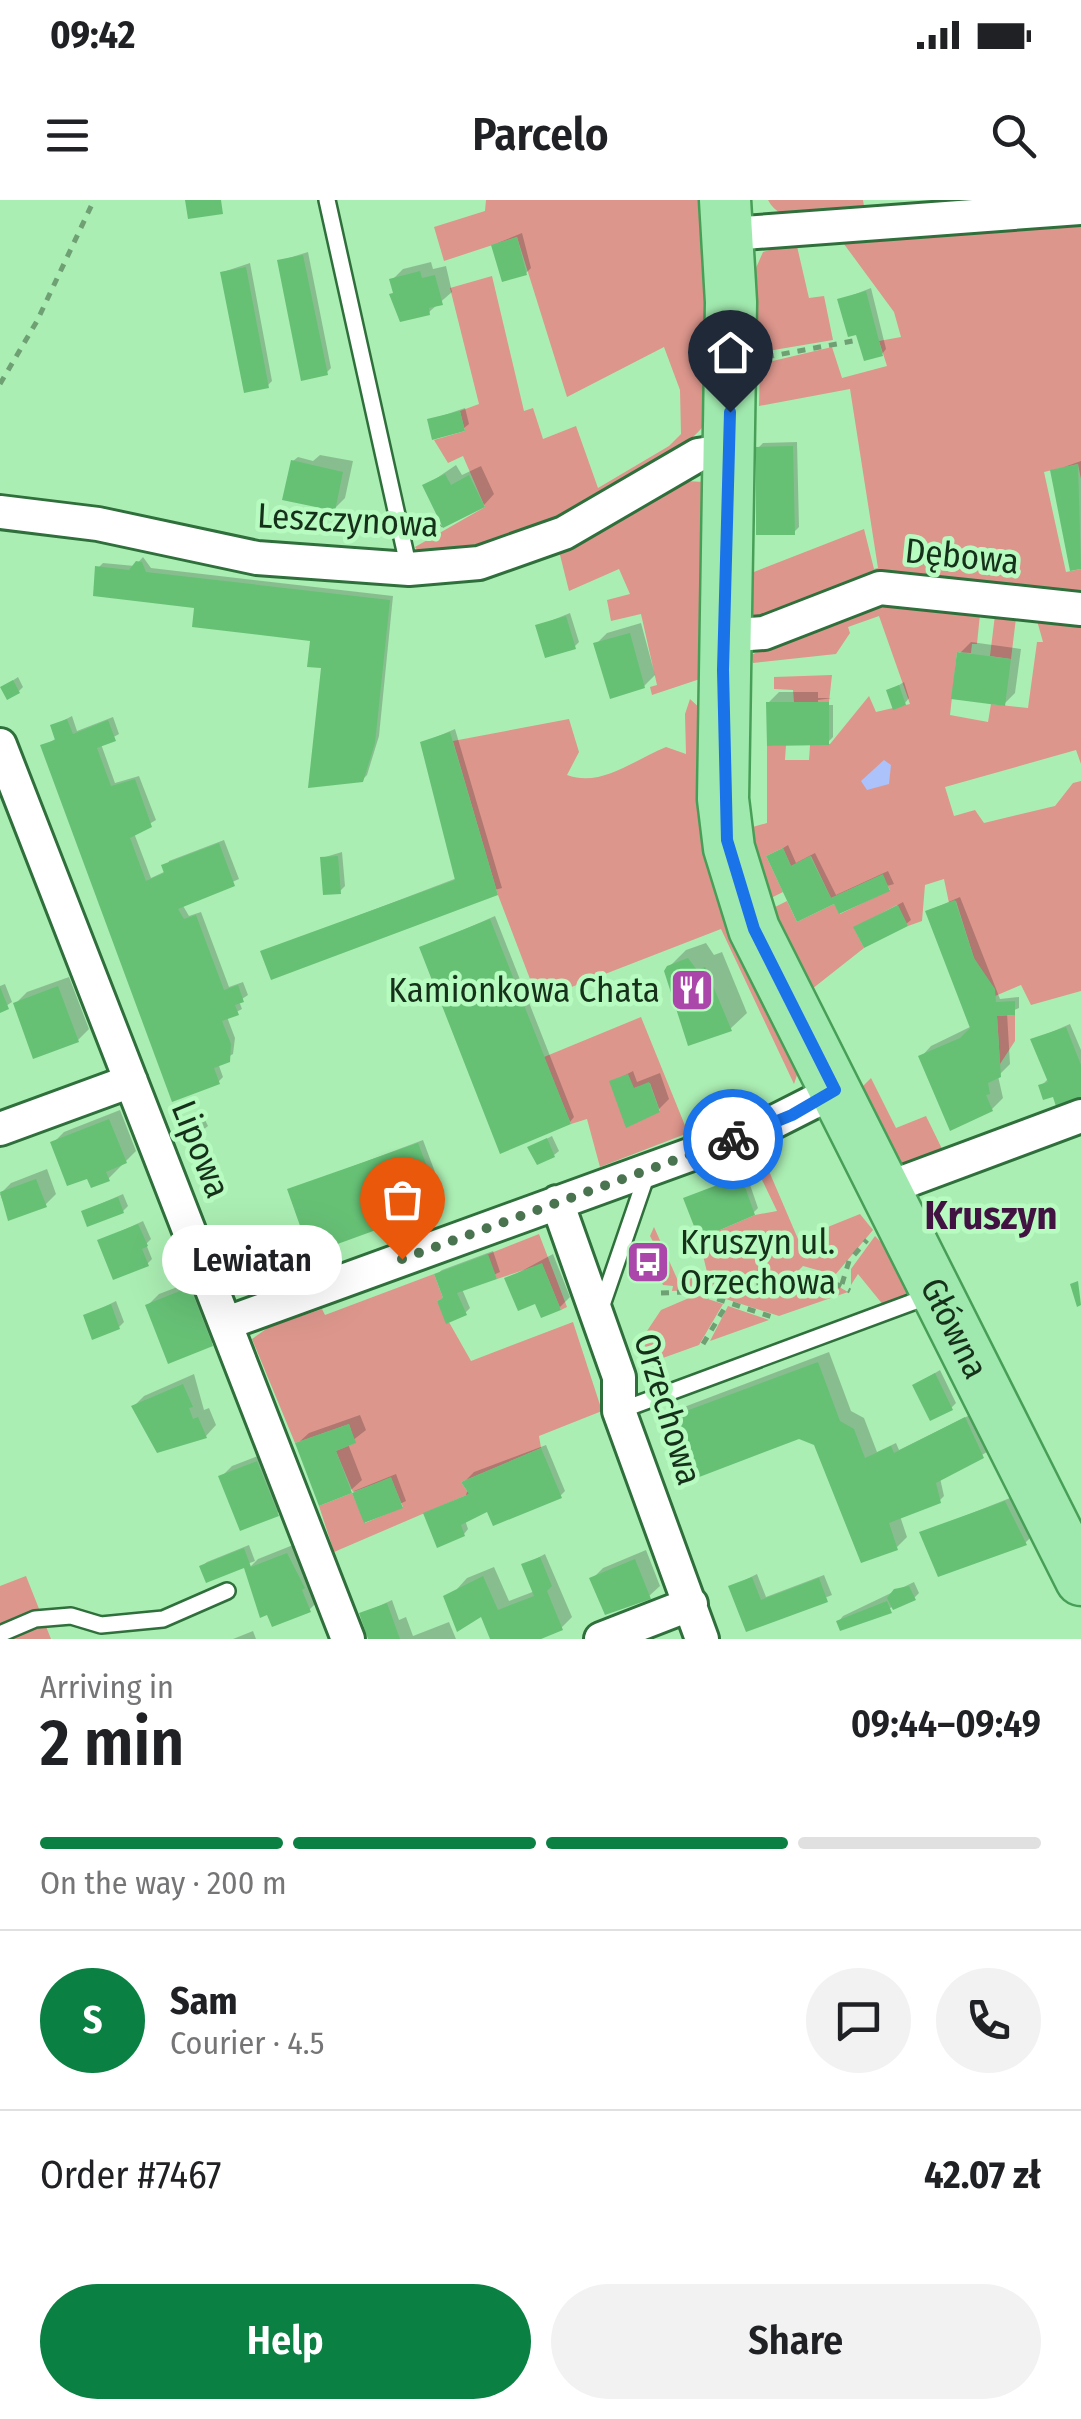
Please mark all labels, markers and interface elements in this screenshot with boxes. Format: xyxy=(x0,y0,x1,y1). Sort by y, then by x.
text: 09:42 xyxy=(50,12,135,58)
icon: menu xyxy=(40,108,95,163)
text: Parcelo xyxy=(472,108,609,162)
icon: search xyxy=(986,108,1041,163)
pin xyxy=(688,310,773,413)
icon: home xyxy=(703,325,758,380)
street label: Leszczynowa xyxy=(256,494,440,546)
street label: Dębowa xyxy=(903,529,1021,583)
restaurant icon: Kamionkowa Chata xyxy=(669,967,715,1013)
place label: Kamionkowa Chata xyxy=(388,969,660,1011)
courier xyxy=(683,1089,783,1189)
street label: Lipowa xyxy=(163,1094,239,1204)
icon: bike xyxy=(706,1112,761,1167)
pin xyxy=(360,1157,445,1260)
icon: bag xyxy=(375,1172,430,1227)
district label: Kruszyn xyxy=(925,1192,1057,1240)
place label: Kruszyn ul. Orzechowa xyxy=(680,1221,836,1303)
callout: Lewiatan xyxy=(162,1224,342,1294)
bus stop icon: Kruszyn ul. Orzechowa xyxy=(625,1239,671,1285)
text: Lewiatan xyxy=(192,1241,312,1279)
street label: Główna xyxy=(912,1271,997,1385)
street label: Orzechowa xyxy=(625,1328,711,1490)
text: Arriving in xyxy=(40,1668,174,1706)
text: 09:44–09:49 xyxy=(851,1701,1041,1747)
text: 2 min xyxy=(40,1704,184,1782)
text: On the way · 200 m xyxy=(40,1864,287,1902)
button: chat xyxy=(806,1968,911,2073)
button: phone xyxy=(936,1968,1041,2073)
text: Sam xyxy=(170,1978,238,2024)
text: S xyxy=(83,1997,102,2043)
text: Courier · 4.5 xyxy=(170,2024,325,2062)
text: Order #7467 xyxy=(40,2152,222,2198)
text: 42.07 zł xyxy=(924,2152,1041,2198)
button: Help xyxy=(40,2284,531,2399)
button: Share xyxy=(551,2284,1041,2399)

